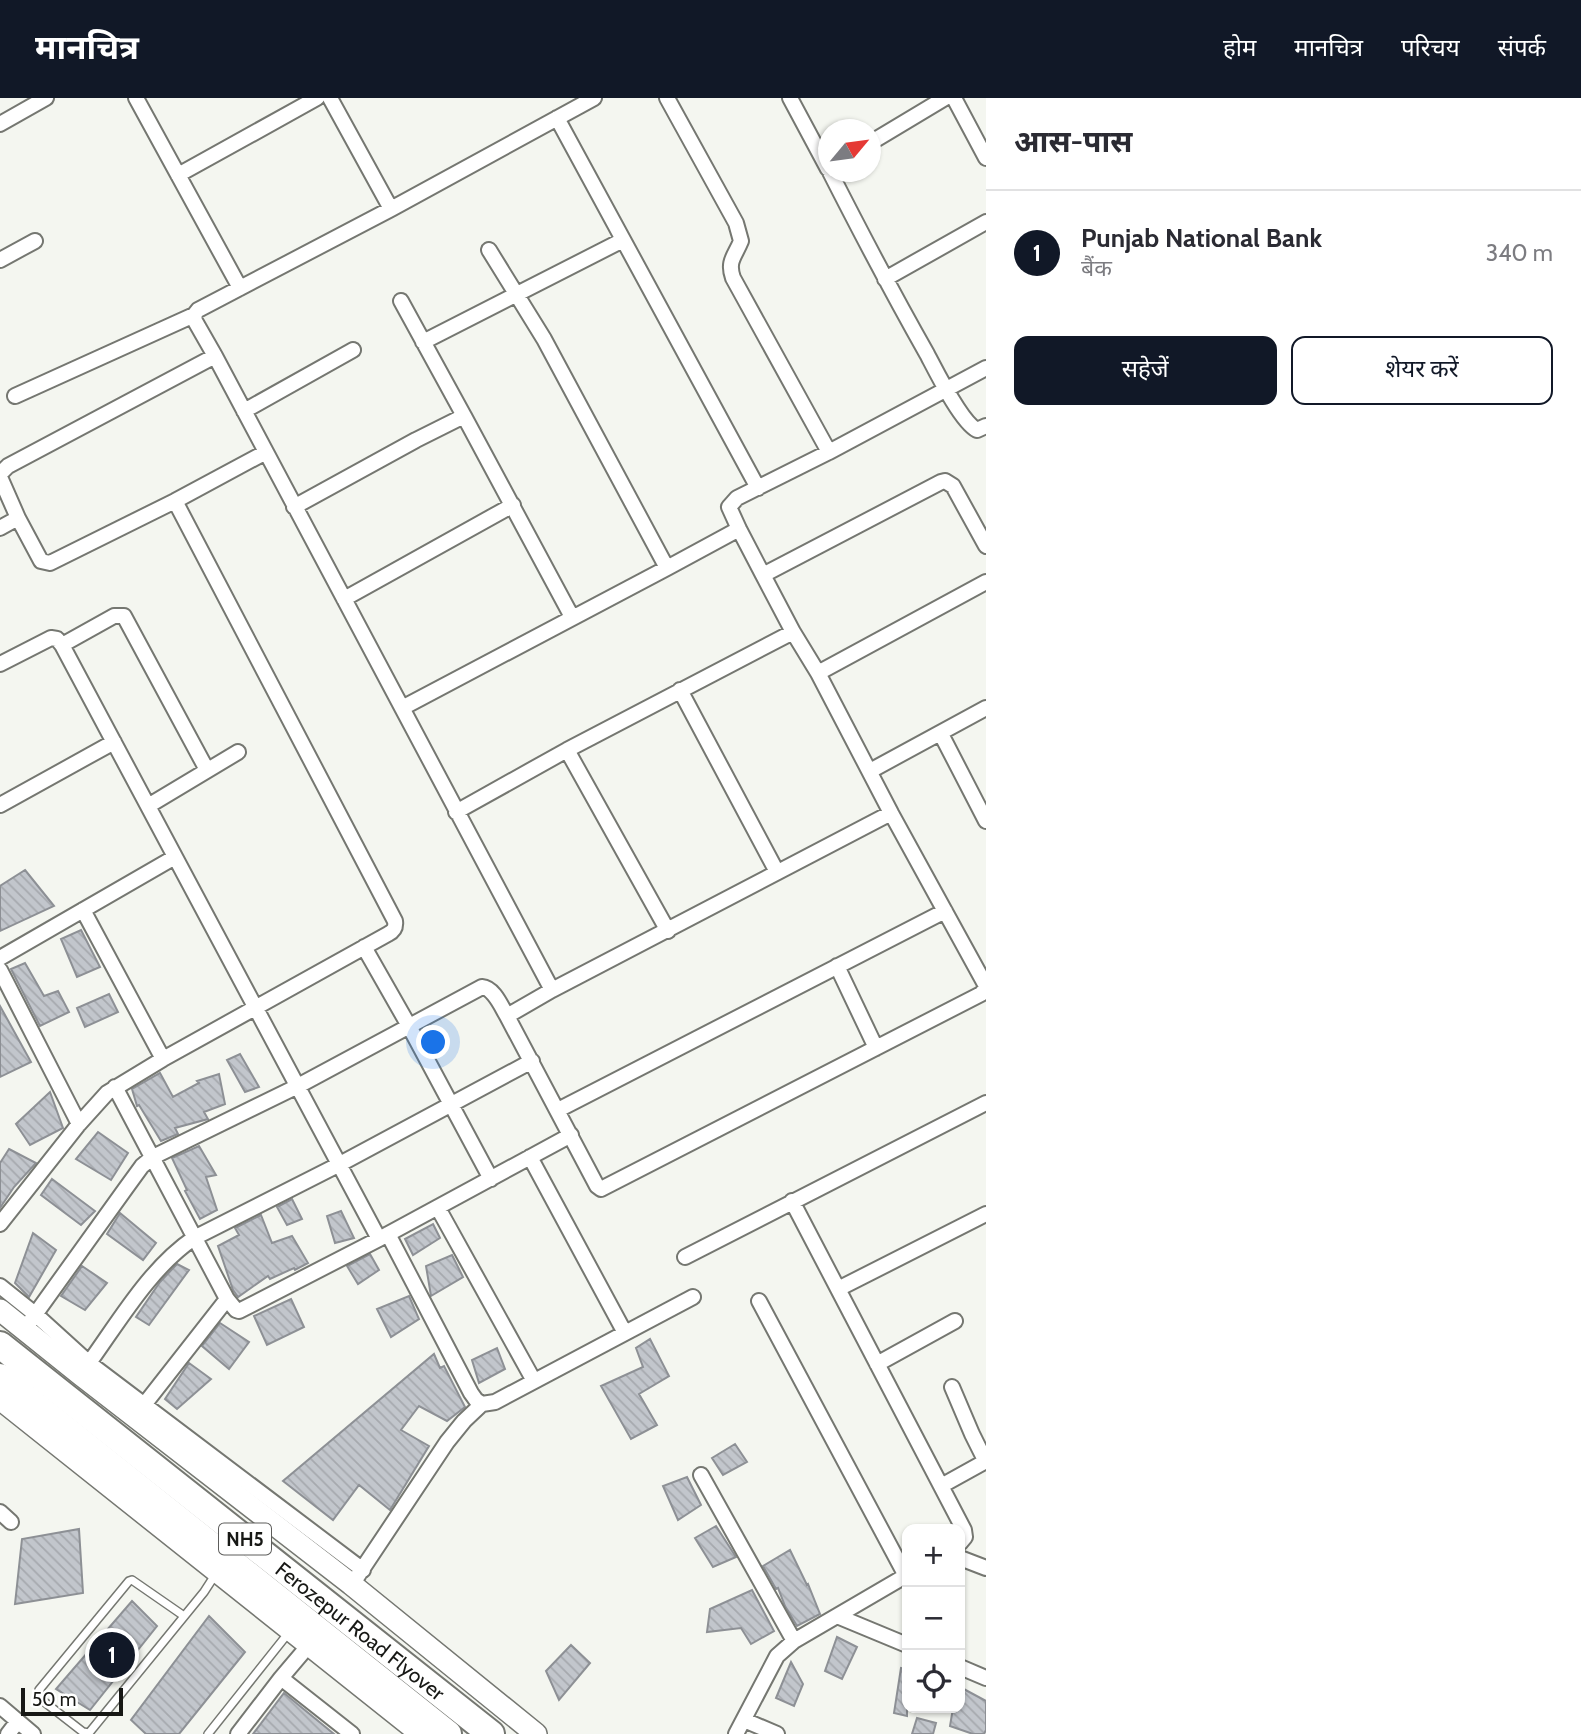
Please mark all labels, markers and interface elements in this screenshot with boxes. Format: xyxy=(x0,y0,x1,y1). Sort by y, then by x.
text: मानचित्र xyxy=(35,27,139,67)
text: होम xyxy=(1223,33,1256,62)
text: मानचित्र xyxy=(1294,33,1363,62)
text: परिचय xyxy=(1401,33,1460,62)
text: संपर्क xyxy=(1498,33,1546,62)
north arrow xyxy=(818,119,881,182)
text: आस-पास xyxy=(1014,123,1132,160)
text: Punjab National Bank xyxy=(1081,222,1322,254)
text: 1 xyxy=(1033,239,1041,267)
text: 340 m xyxy=(1486,239,1553,267)
text: बैंक xyxy=(1081,254,1112,282)
button: सहेजें xyxy=(1014,336,1277,405)
button: शेयर करें xyxy=(1291,336,1553,405)
your location xyxy=(416,1025,450,1059)
road number: NH5 xyxy=(219,1524,271,1554)
map controls xyxy=(902,1524,965,1713)
button: + xyxy=(902,1524,965,1587)
street label: Ferozepur Road Flyover xyxy=(271,1556,450,1705)
button: − xyxy=(902,1587,965,1650)
pin: 1 xyxy=(89,1629,135,1681)
button: locate xyxy=(902,1650,965,1713)
scale bar xyxy=(21,1685,122,1717)
text: 50 m xyxy=(32,1688,76,1711)

